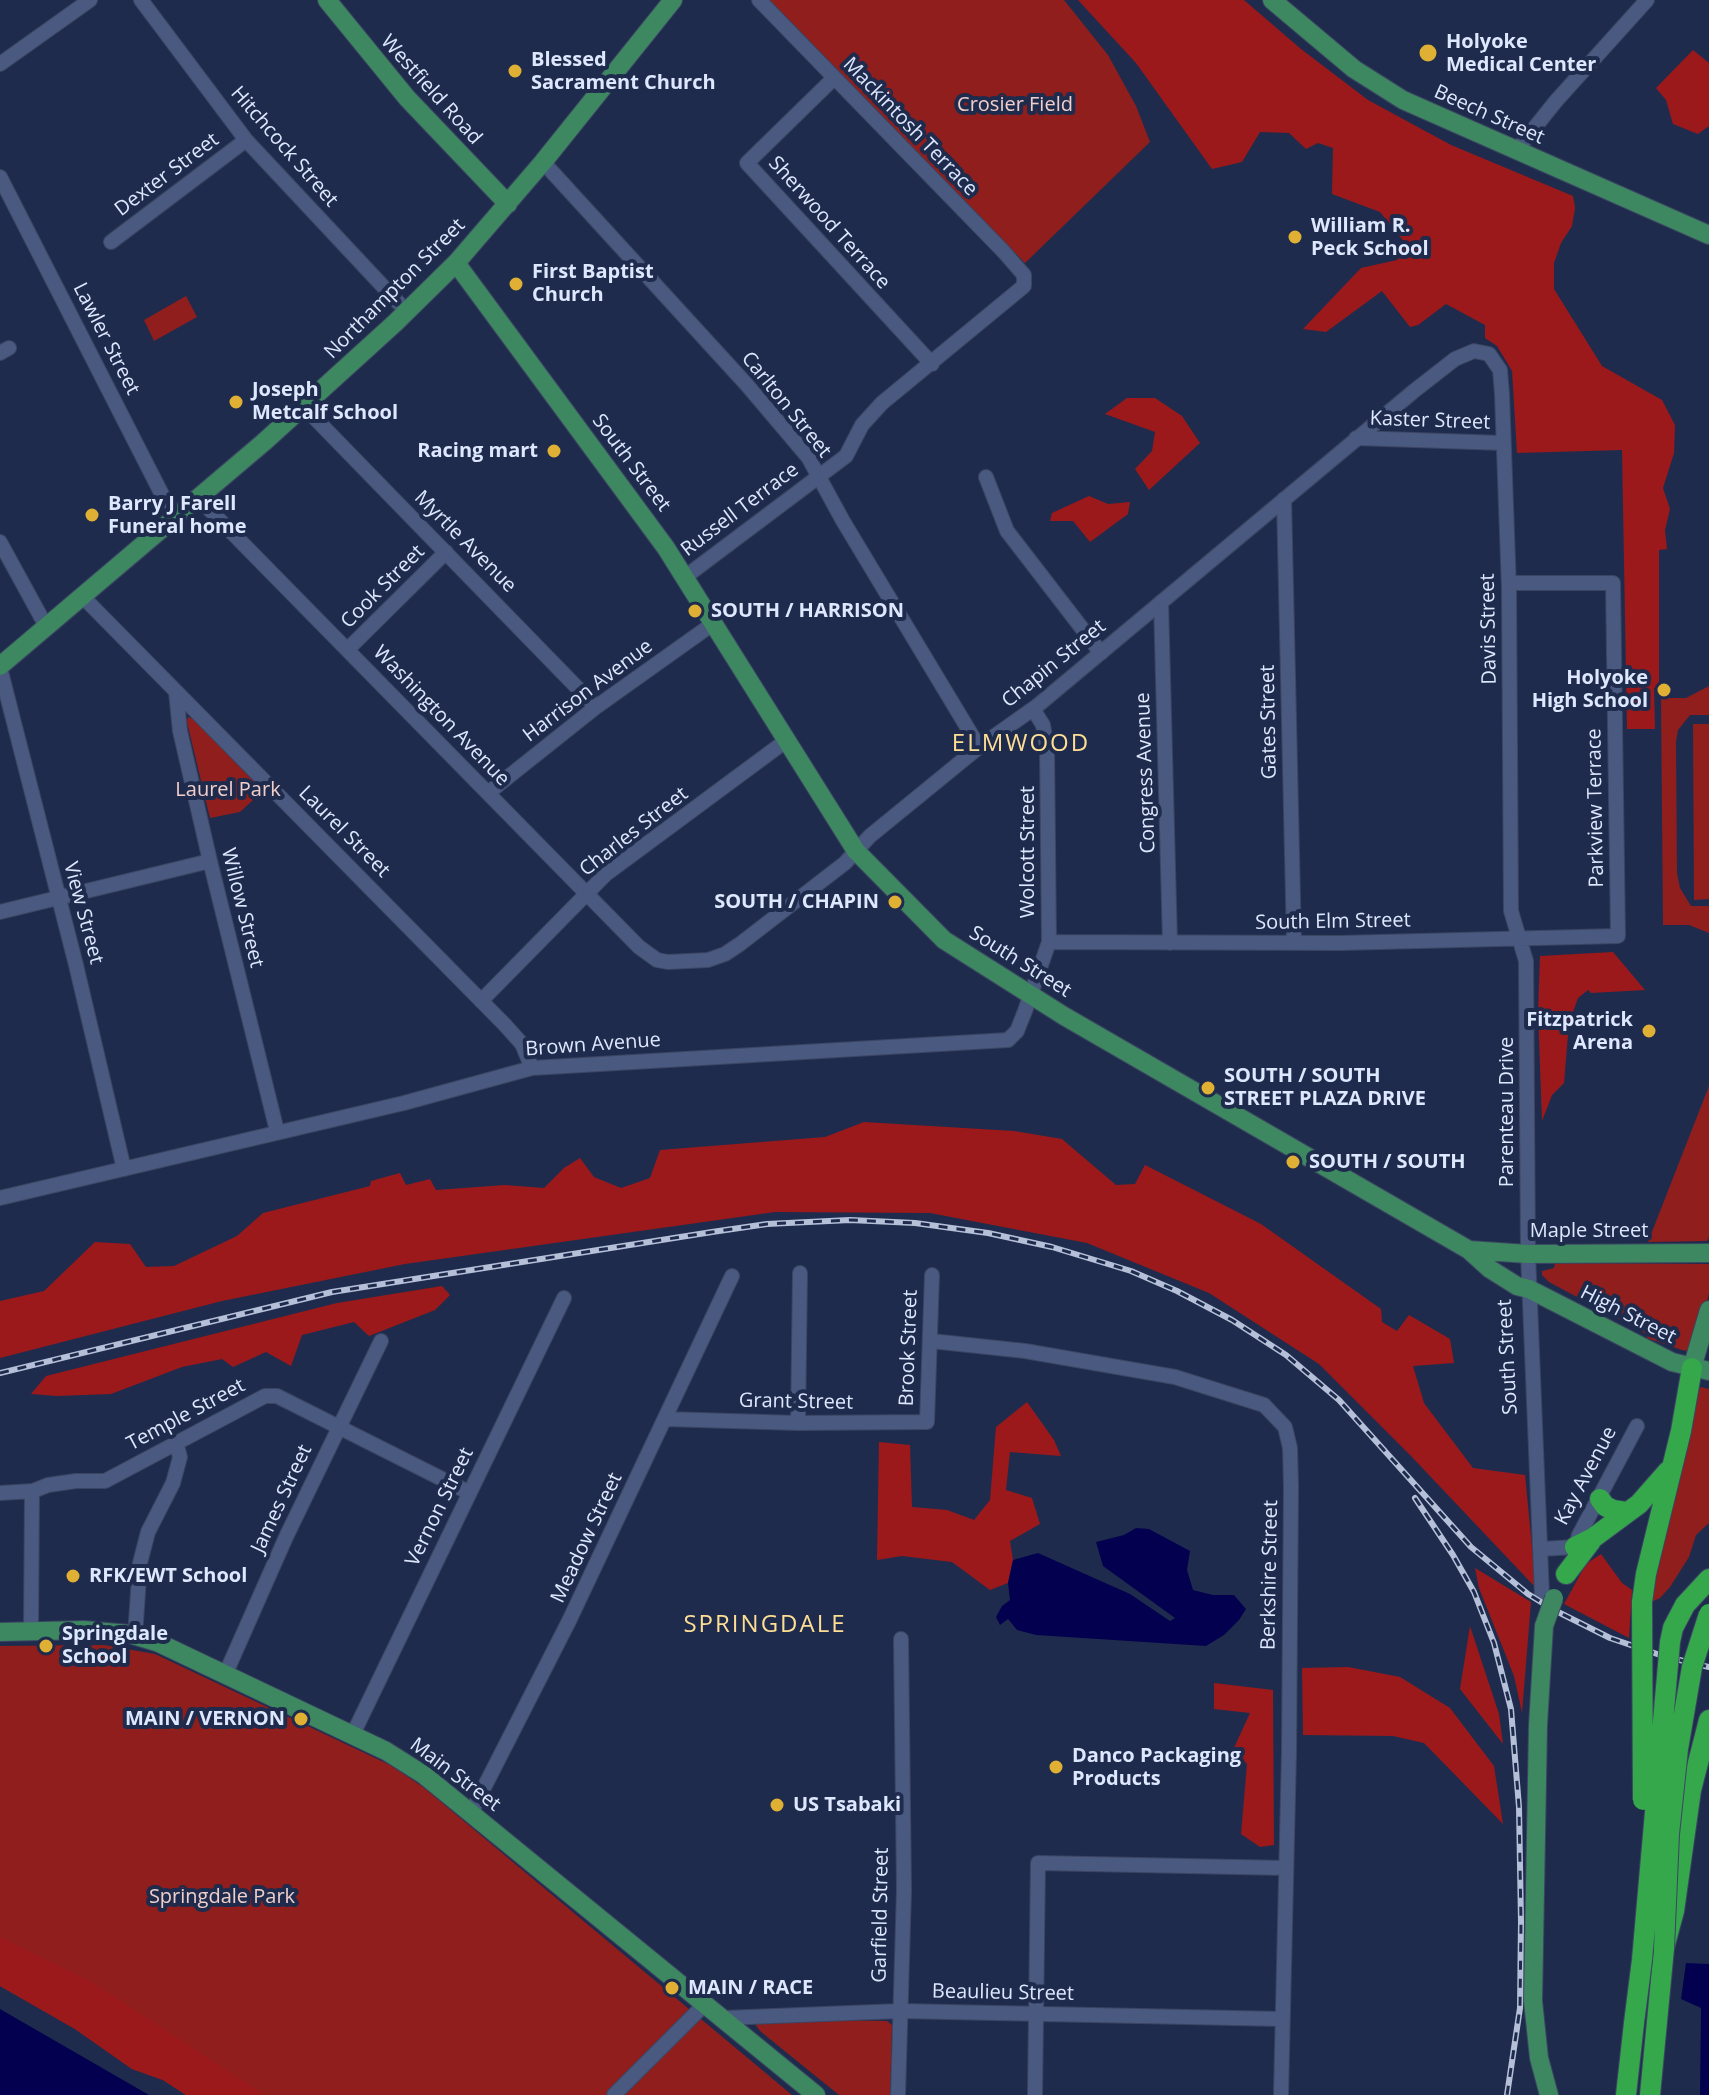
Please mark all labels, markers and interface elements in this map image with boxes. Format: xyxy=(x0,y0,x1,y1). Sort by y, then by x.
street label: Westfield Road xyxy=(375,30,487,150)
place label: Holyoke Medical Center xyxy=(1446,30,1596,77)
marker: Holyoke Medical Center xyxy=(1417,42,1439,64)
place label: Blessed Sacrament Church xyxy=(531,48,716,95)
street label: Mackintosh Terrace xyxy=(838,53,982,201)
marker: Blessed Sacrament Church xyxy=(506,62,524,80)
street label: Beech Street xyxy=(1430,80,1548,150)
street label: Hitchcock Street xyxy=(225,82,343,212)
park label: Crosier Field xyxy=(957,93,1073,117)
street label: Dexter Street xyxy=(110,128,224,222)
street label: Sherwood Terrace xyxy=(763,152,895,294)
street label: Northampton Street xyxy=(320,214,470,364)
place label: William R. Peck School xyxy=(1311,214,1429,261)
marker: William R. Peck School xyxy=(1286,228,1304,246)
place label: First Baptist Church xyxy=(532,260,654,307)
marker: First Baptist Church xyxy=(507,275,525,293)
street label: Lawler Street xyxy=(67,279,145,399)
street label: Carlton Street xyxy=(736,347,836,463)
place label: Joseph Metcalf School xyxy=(252,378,398,425)
marker: Joseph Metcalf School xyxy=(227,393,245,411)
street label: Kaster Street xyxy=(1369,407,1491,435)
street label: South Street xyxy=(587,410,675,516)
place label: Racing mart xyxy=(417,439,538,463)
marker: Racing mart xyxy=(545,442,563,460)
street label: Russell Terrace xyxy=(677,458,803,562)
street label: Myrtle Avenue xyxy=(409,486,521,598)
place label: Barry J Farell Funeral home xyxy=(108,492,247,539)
marker: Barry J Farell Funeral home xyxy=(83,506,101,524)
street label: Cook Street xyxy=(336,540,430,634)
street label: Davis Street xyxy=(1476,573,1502,685)
place label: SOUTH / HARRISON xyxy=(711,599,904,623)
marker: SOUTH / HARRISON xyxy=(686,602,704,620)
street label: Chapin Street xyxy=(997,615,1111,713)
street label: Harrison Avenue xyxy=(519,635,657,747)
street label: Washington Avenue xyxy=(368,641,514,791)
street label: Gates Street xyxy=(1256,664,1282,780)
place label: Holyoke High School xyxy=(1532,666,1648,713)
marker: Holyoke High School xyxy=(1655,681,1673,699)
street label: Congress Avenue xyxy=(1131,692,1161,854)
street label: Parkview Terrace xyxy=(1583,728,1609,888)
district label: ELMWOOD xyxy=(952,730,1090,758)
park label: Laurel Park xyxy=(175,778,281,802)
street label: Laurel Street xyxy=(293,781,395,883)
street label: Charles Street xyxy=(575,782,693,882)
street label: Wolcott Street xyxy=(1016,786,1040,918)
street label: Willow Street xyxy=(216,846,268,970)
street label: View Street xyxy=(58,859,108,967)
place label: SOUTH / CHAPIN xyxy=(714,890,879,914)
marker: SOUTH / CHAPIN xyxy=(886,893,904,911)
street label: South Elm Street xyxy=(1255,909,1411,935)
street label: South Street xyxy=(965,921,1075,1003)
place label: Fitzpatrick Arena xyxy=(1526,1008,1633,1055)
marker: Fitzpatrick Arena xyxy=(1640,1022,1658,1040)
street label: Brown Avenue xyxy=(524,1028,662,1062)
street label: Parenteau Drive xyxy=(1495,1037,1519,1187)
place label: SOUTH / SOUTH STREET PLAZA DRIVE xyxy=(1224,1064,1426,1111)
marker: SOUTH / SOUTH STREET PLAZA DRIVE xyxy=(1199,1079,1217,1097)
place label: SOUTH / SOUTH xyxy=(1309,1150,1466,1174)
marker: SOUTH / SOUTH xyxy=(1284,1153,1302,1171)
street label: Maple Street xyxy=(1530,1219,1648,1243)
street label: High Street xyxy=(1576,1281,1680,1349)
street label: Brook Street xyxy=(895,1289,923,1407)
street label: South Street xyxy=(1493,1299,1523,1415)
street label: Temple Street xyxy=(123,1374,249,1456)
street label: Grant Street xyxy=(739,1389,853,1415)
street label: Kay Avenue xyxy=(1550,1423,1622,1529)
street label: James Street xyxy=(246,1441,318,1557)
street label: Vernon Street xyxy=(401,1444,479,1570)
street label: Meadow Street xyxy=(546,1469,628,1607)
street label: Berkshire Street xyxy=(1257,1500,1283,1650)
place label: RFK/EWT School xyxy=(89,1564,247,1588)
marker: RFK/EWT School xyxy=(64,1567,82,1585)
district label: SPRINGDALE xyxy=(683,1611,847,1639)
place label: Springdale School xyxy=(62,1622,168,1669)
marker: Springdale School xyxy=(37,1637,55,1655)
place label: MAIN / VERNON xyxy=(125,1707,285,1731)
marker: MAIN / VERNON xyxy=(292,1710,310,1728)
street label: Main Street xyxy=(405,1733,505,1817)
place label: Danco Packaging Products xyxy=(1072,1744,1241,1791)
marker: Danco Packaging Products xyxy=(1047,1758,1065,1776)
place label: US Tsabaki xyxy=(793,1793,901,1817)
marker: US Tsabaki xyxy=(768,1796,786,1814)
street label: Garfield Street xyxy=(868,1847,894,1983)
park label: Springdale Park xyxy=(149,1885,295,1909)
place label: MAIN / RACE xyxy=(688,1976,813,2000)
marker: MAIN / RACE xyxy=(663,1979,681,1997)
street label: Beaulieu Street xyxy=(932,1980,1074,2006)

